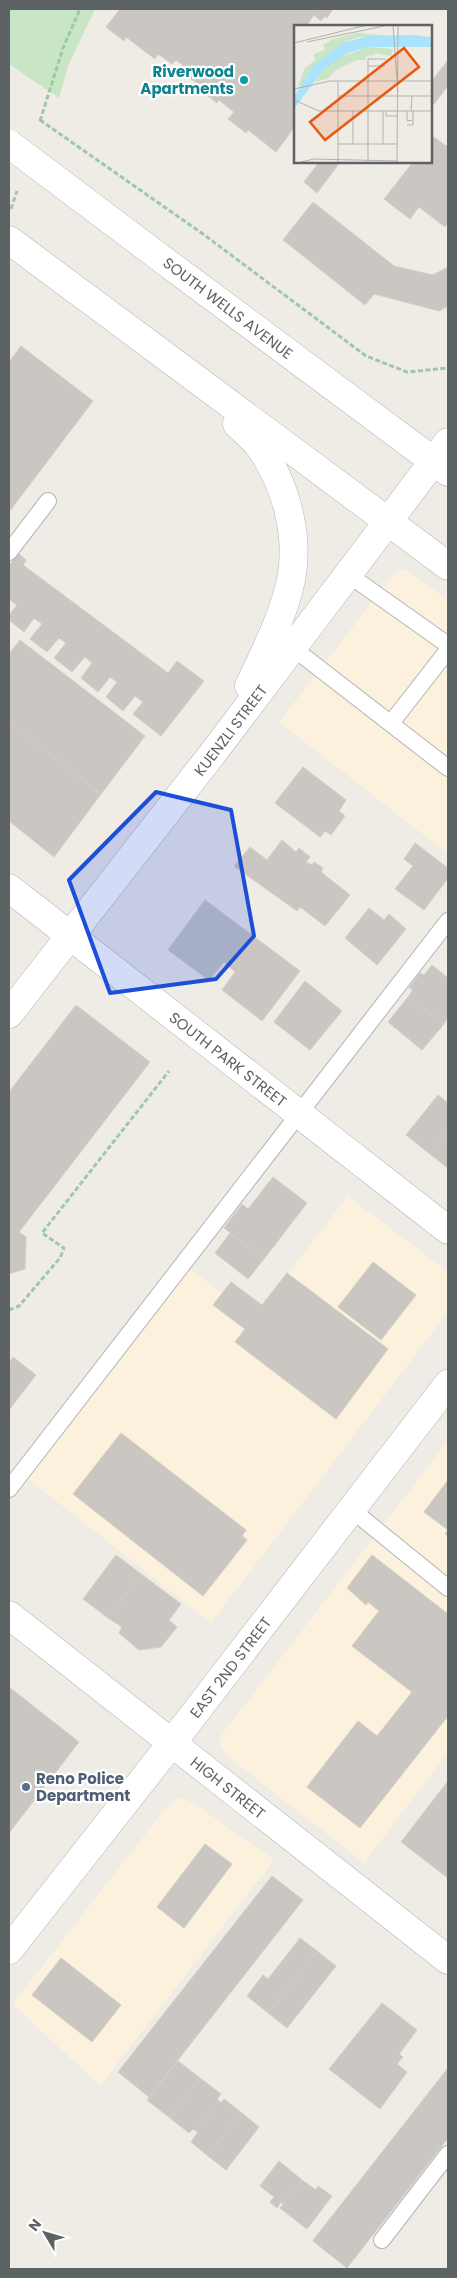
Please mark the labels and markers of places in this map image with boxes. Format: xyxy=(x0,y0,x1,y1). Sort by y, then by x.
place label: Riverwood Apartments xyxy=(140,61,234,99)
marker: Riverwood Apartments xyxy=(238,74,250,86)
place label: Reno Police Department xyxy=(36,1768,130,1806)
marker: Reno Police Department xyxy=(20,1781,32,1793)

